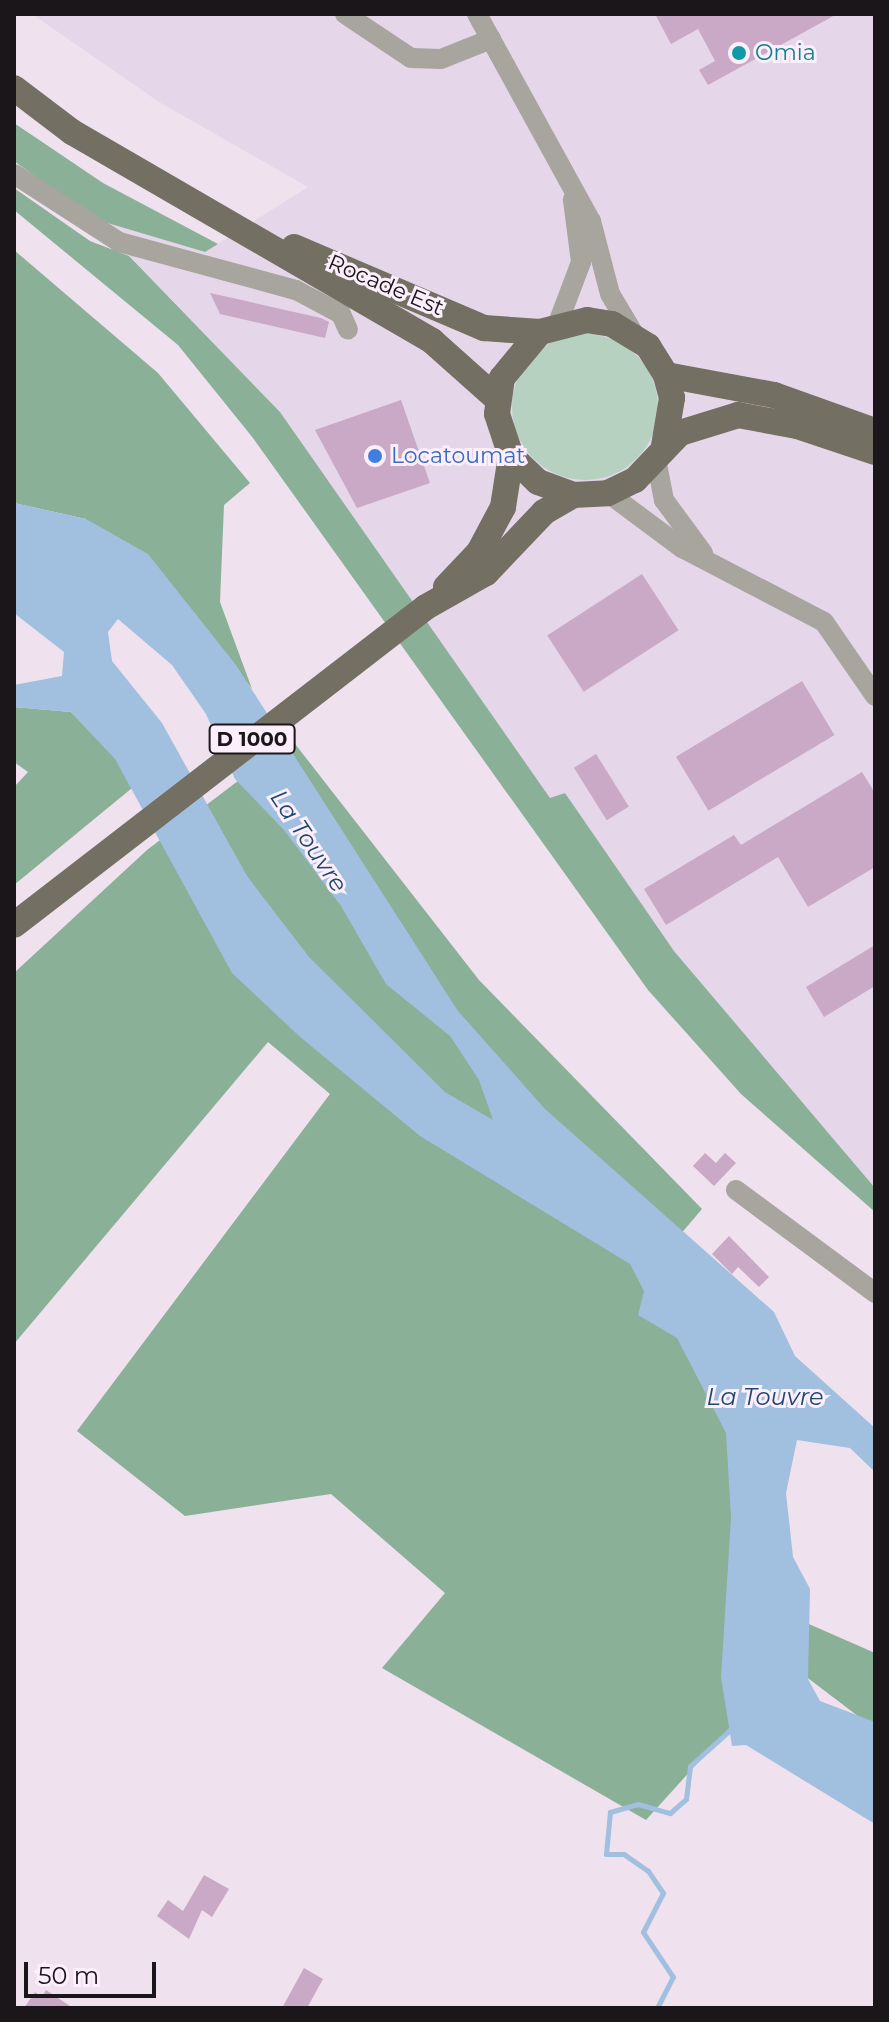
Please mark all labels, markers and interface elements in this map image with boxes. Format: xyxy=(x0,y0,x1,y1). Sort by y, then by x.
place label: Omia xyxy=(755,40,816,66)
marker: Omia xyxy=(730,44,748,62)
street label: Rocade Est xyxy=(324,249,448,321)
place label: Locatoumat xyxy=(391,443,525,469)
marker: Locatoumat xyxy=(366,447,384,465)
road number: D 1000 xyxy=(208,723,296,755)
water label: La Touvre xyxy=(264,784,354,898)
water label: La Touvre xyxy=(707,1383,823,1411)
scale bar xyxy=(28,1946,160,1996)
text: 50 m xyxy=(38,1961,99,1990)

